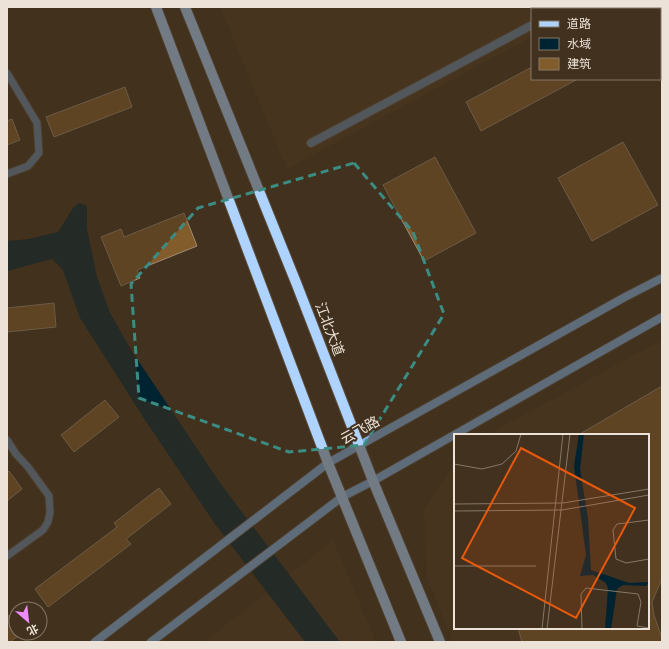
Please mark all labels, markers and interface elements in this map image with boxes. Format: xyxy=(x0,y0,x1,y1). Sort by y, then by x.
legend xyxy=(531,8,661,80)
text: 道路 xyxy=(567,15,591,32)
text: 水域 xyxy=(567,35,591,52)
text: 建筑 xyxy=(567,55,591,72)
street label: 江北大道 xyxy=(312,299,349,358)
street label: 云飞路 xyxy=(337,411,383,448)
inset map xyxy=(454,434,649,629)
north arrow xyxy=(8,601,48,641)
text: 北 xyxy=(25,621,41,639)

